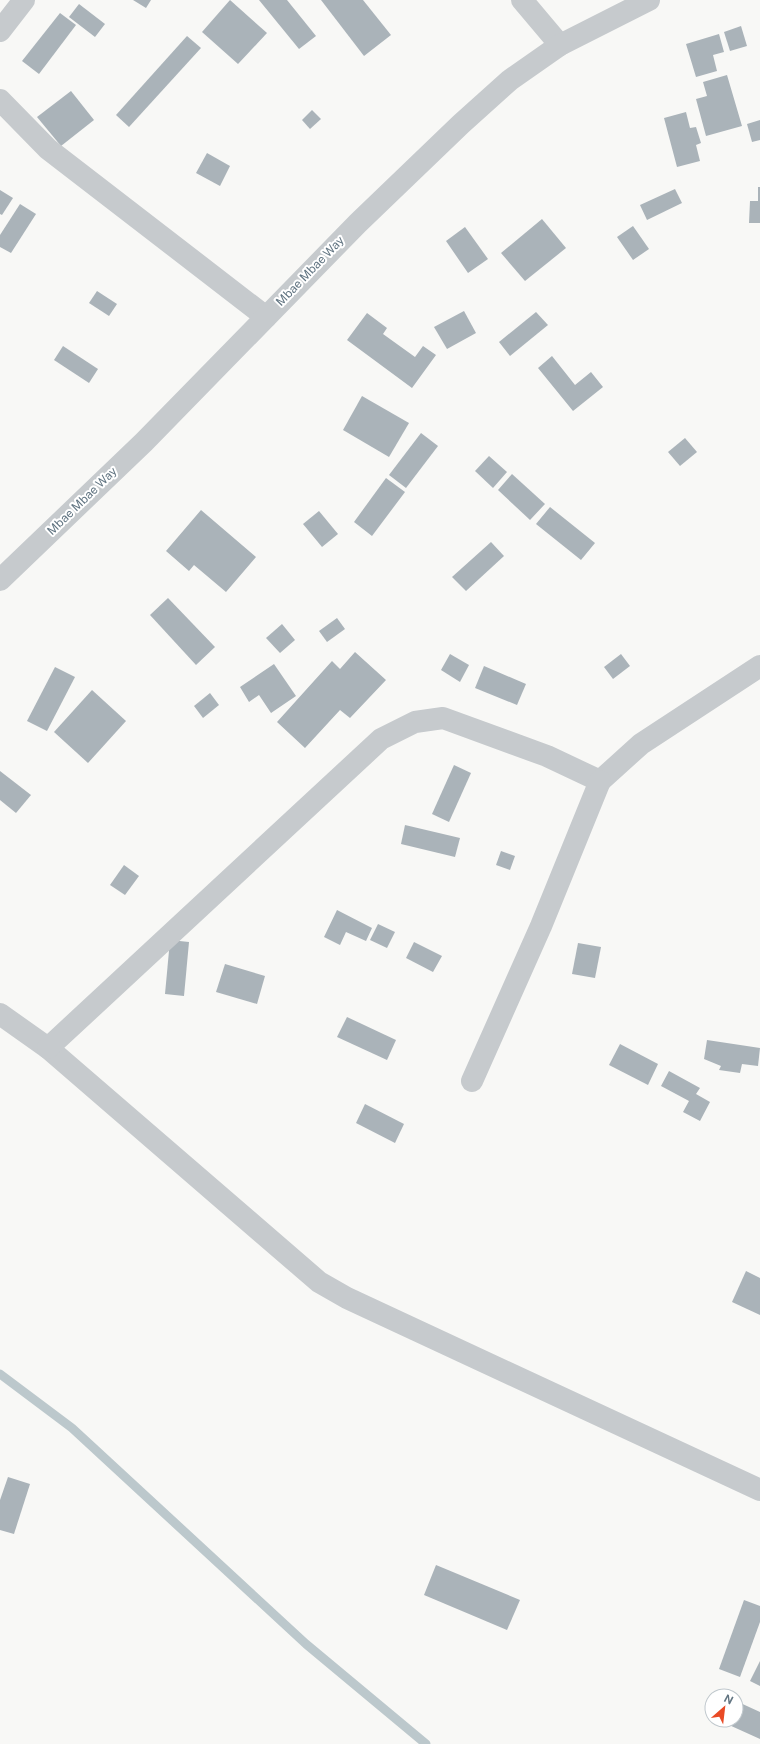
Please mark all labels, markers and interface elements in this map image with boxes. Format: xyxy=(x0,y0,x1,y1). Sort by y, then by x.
street label: Mbae Mbae Way xyxy=(273,233,347,309)
street label: Mbae Mbae Way xyxy=(44,464,120,538)
north arrow xyxy=(704,1688,744,1728)
text: N xyxy=(722,1692,735,1706)

